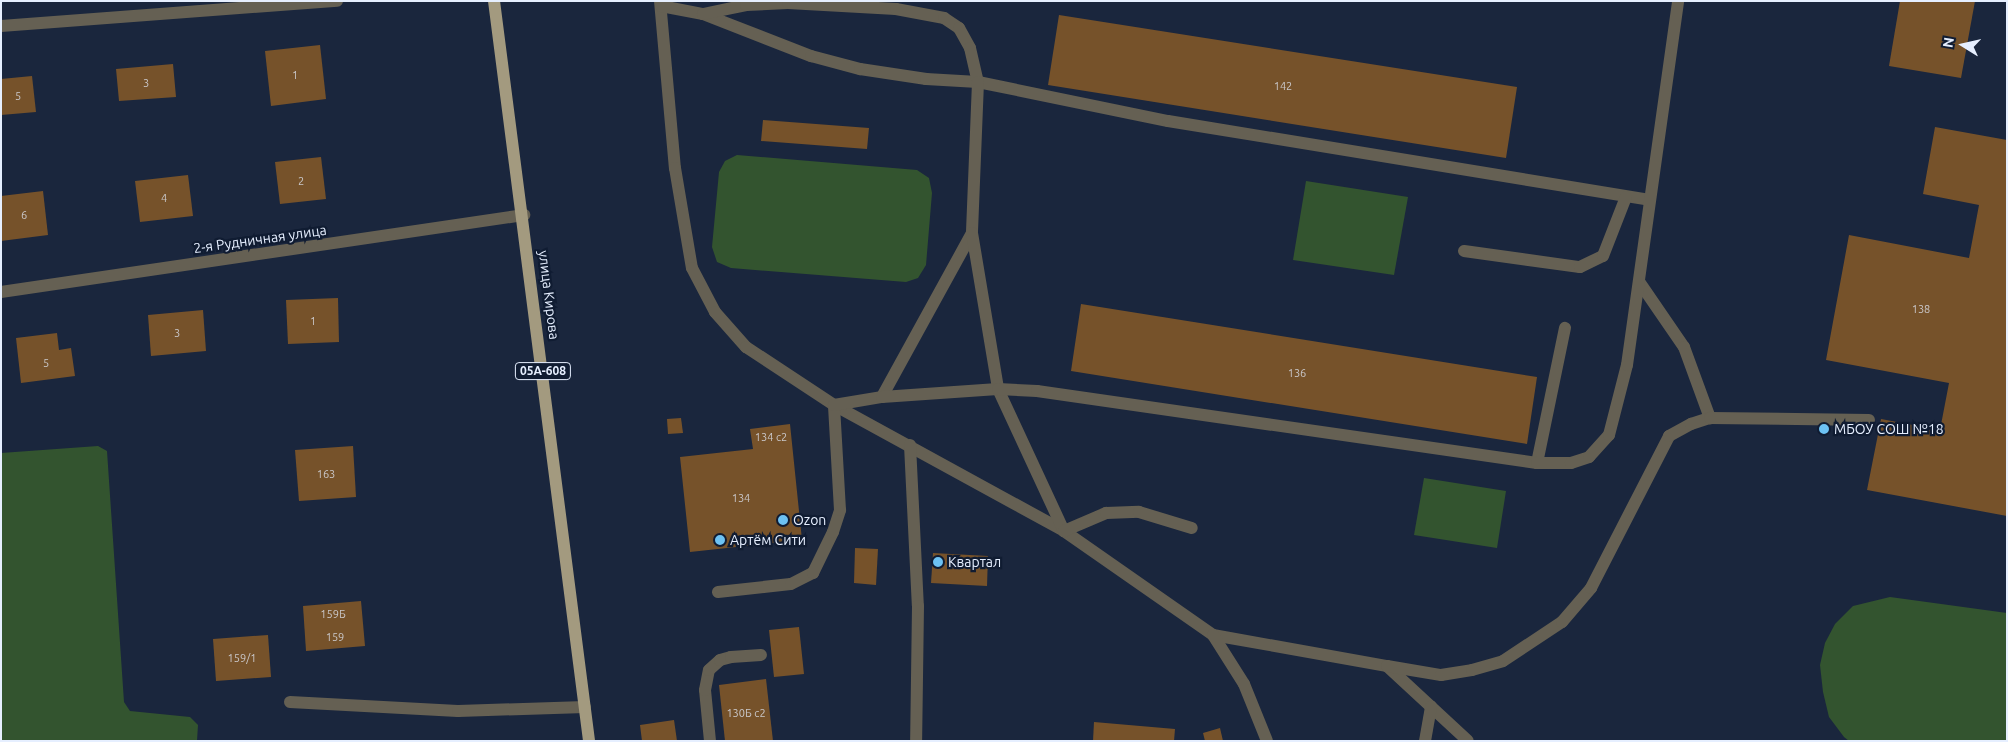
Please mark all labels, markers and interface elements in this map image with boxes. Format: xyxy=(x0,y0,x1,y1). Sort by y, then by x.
north arrow xyxy=(1938,20,1988,70)
text: N xyxy=(1939,36,1957,49)
house number: 1 xyxy=(292,68,298,82)
house number: 3 xyxy=(143,76,149,90)
house number: 142 xyxy=(1274,79,1292,93)
house number: 5 xyxy=(15,89,21,103)
house number: 2 xyxy=(298,174,304,188)
house number: 4 xyxy=(161,191,167,205)
house number: 6 xyxy=(21,208,27,222)
street label: 2-я Рудничная улица xyxy=(192,221,328,257)
street label: улица Кирова xyxy=(535,249,563,341)
house number: 138 xyxy=(1912,302,1930,316)
house number: 1 xyxy=(310,314,316,328)
house number: 3 xyxy=(174,326,180,340)
house number: 5 xyxy=(43,356,49,370)
road number: 05А-608 xyxy=(514,362,572,381)
house number: 136 xyxy=(1288,366,1306,380)
place label: МБОУ СОШ №18 xyxy=(1834,421,1944,437)
marker: МБОУ СОШ №18 xyxy=(1818,423,1830,435)
house number: 134 с2 xyxy=(755,430,787,444)
house number: 163 xyxy=(317,467,335,481)
house number: 134 xyxy=(732,491,750,505)
place label: Ozon xyxy=(793,512,826,528)
marker: Ozon xyxy=(777,514,789,526)
place label: Артём Сити xyxy=(730,532,806,548)
marker: Артём Сити xyxy=(714,534,726,546)
place label: Квартал xyxy=(948,554,1001,570)
marker: Квартал xyxy=(932,556,944,568)
house number: 159Б xyxy=(320,607,346,621)
house number: 159 xyxy=(326,630,344,644)
house number: 159/1 xyxy=(228,651,256,665)
house number: 130Б с2 xyxy=(726,706,766,720)

